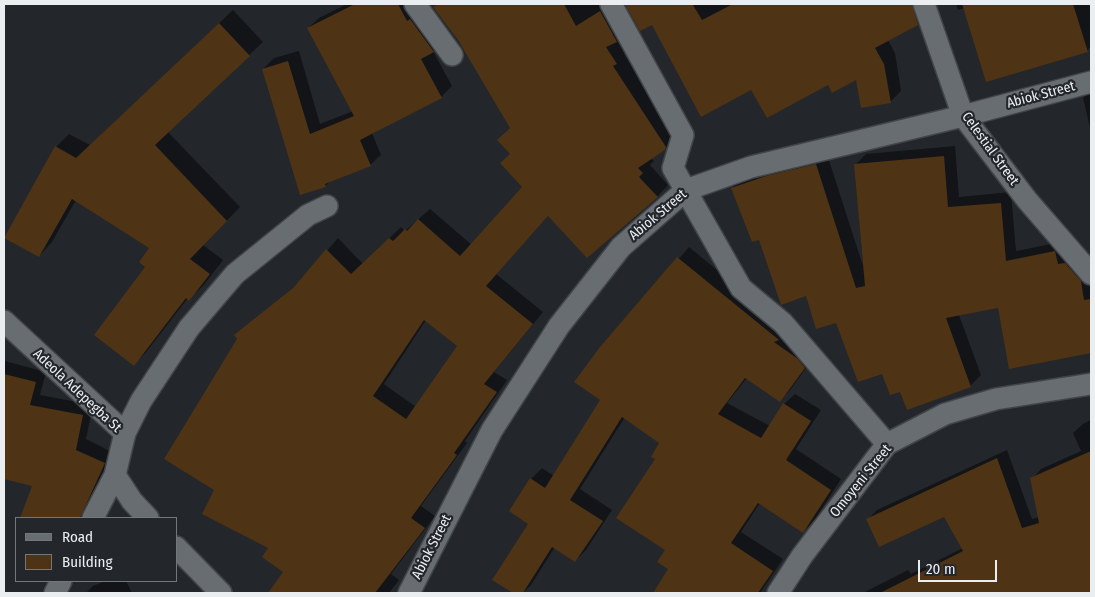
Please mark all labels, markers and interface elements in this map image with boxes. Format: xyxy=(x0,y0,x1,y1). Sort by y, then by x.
street label: Abiok Street xyxy=(1005,78,1077,112)
street label: Celestial Street xyxy=(958,109,1022,189)
street label: Abiok Street xyxy=(626,186,690,244)
street label: Adeola Adepegba St xyxy=(29,346,125,436)
street label: Omoyeni Street xyxy=(827,441,895,521)
street label: Abiok Street xyxy=(409,512,455,582)
legend xyxy=(15,517,178,582)
text: Road xyxy=(62,528,93,546)
scale bar xyxy=(920,550,999,582)
text: Building xyxy=(62,553,113,571)
text: 20 m xyxy=(926,560,956,578)

